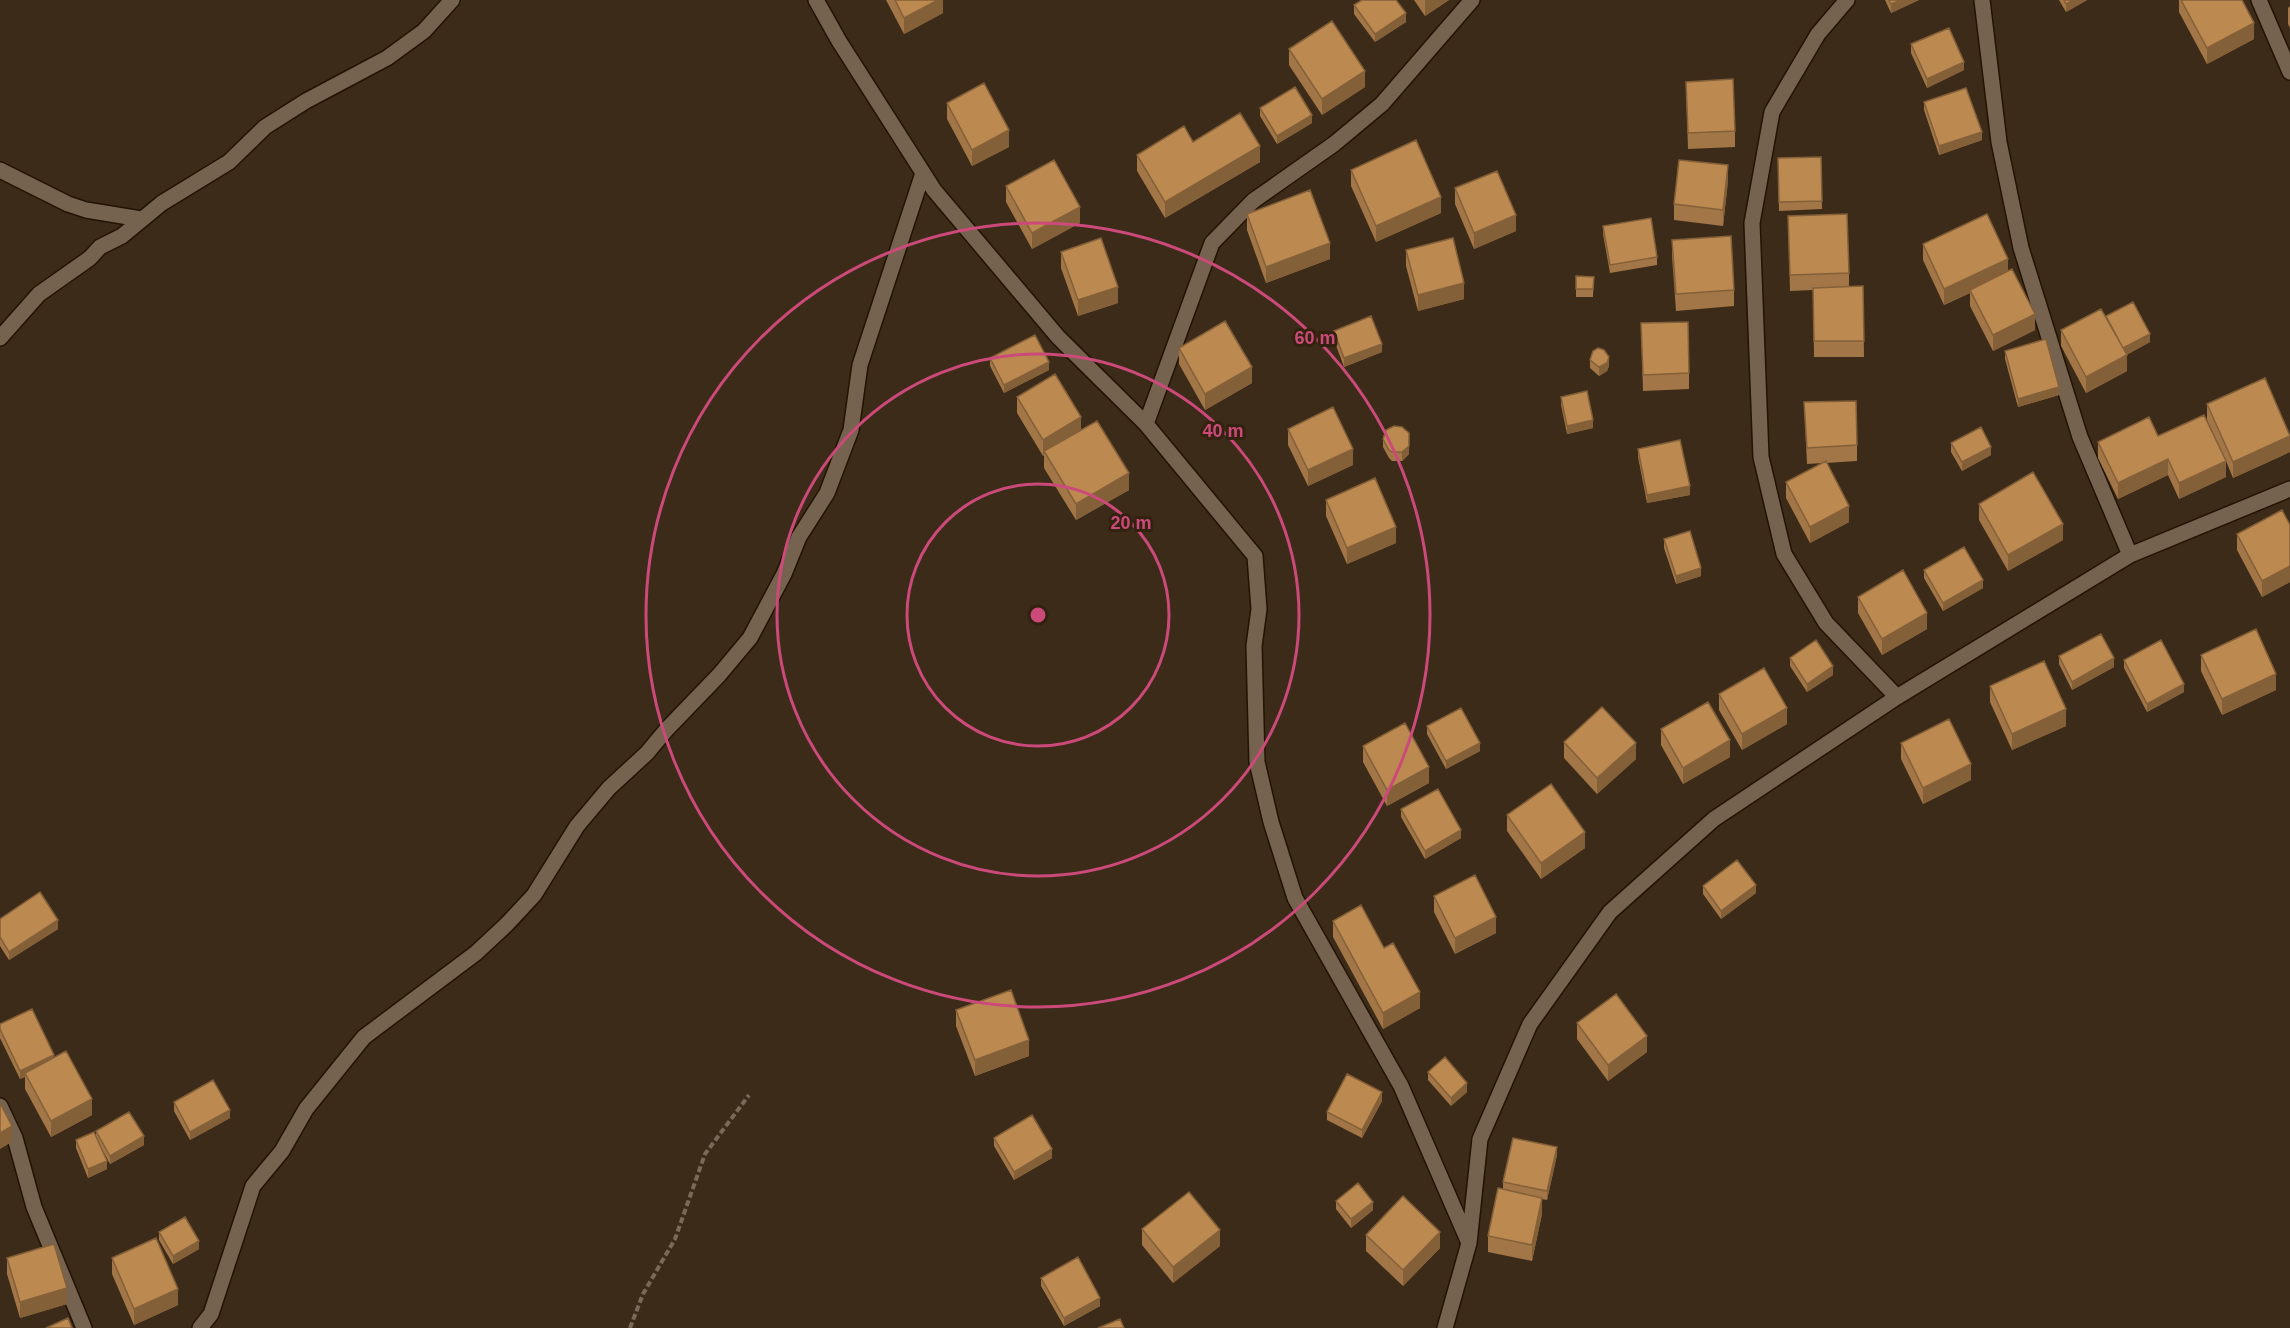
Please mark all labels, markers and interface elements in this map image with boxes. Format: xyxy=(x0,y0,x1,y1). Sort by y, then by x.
text: 60 m xyxy=(1294,328,1336,348)
text: 40 m xyxy=(1202,421,1244,441)
text: 20 m xyxy=(1110,513,1152,533)
centre of rings xyxy=(1028,605,1048,625)

